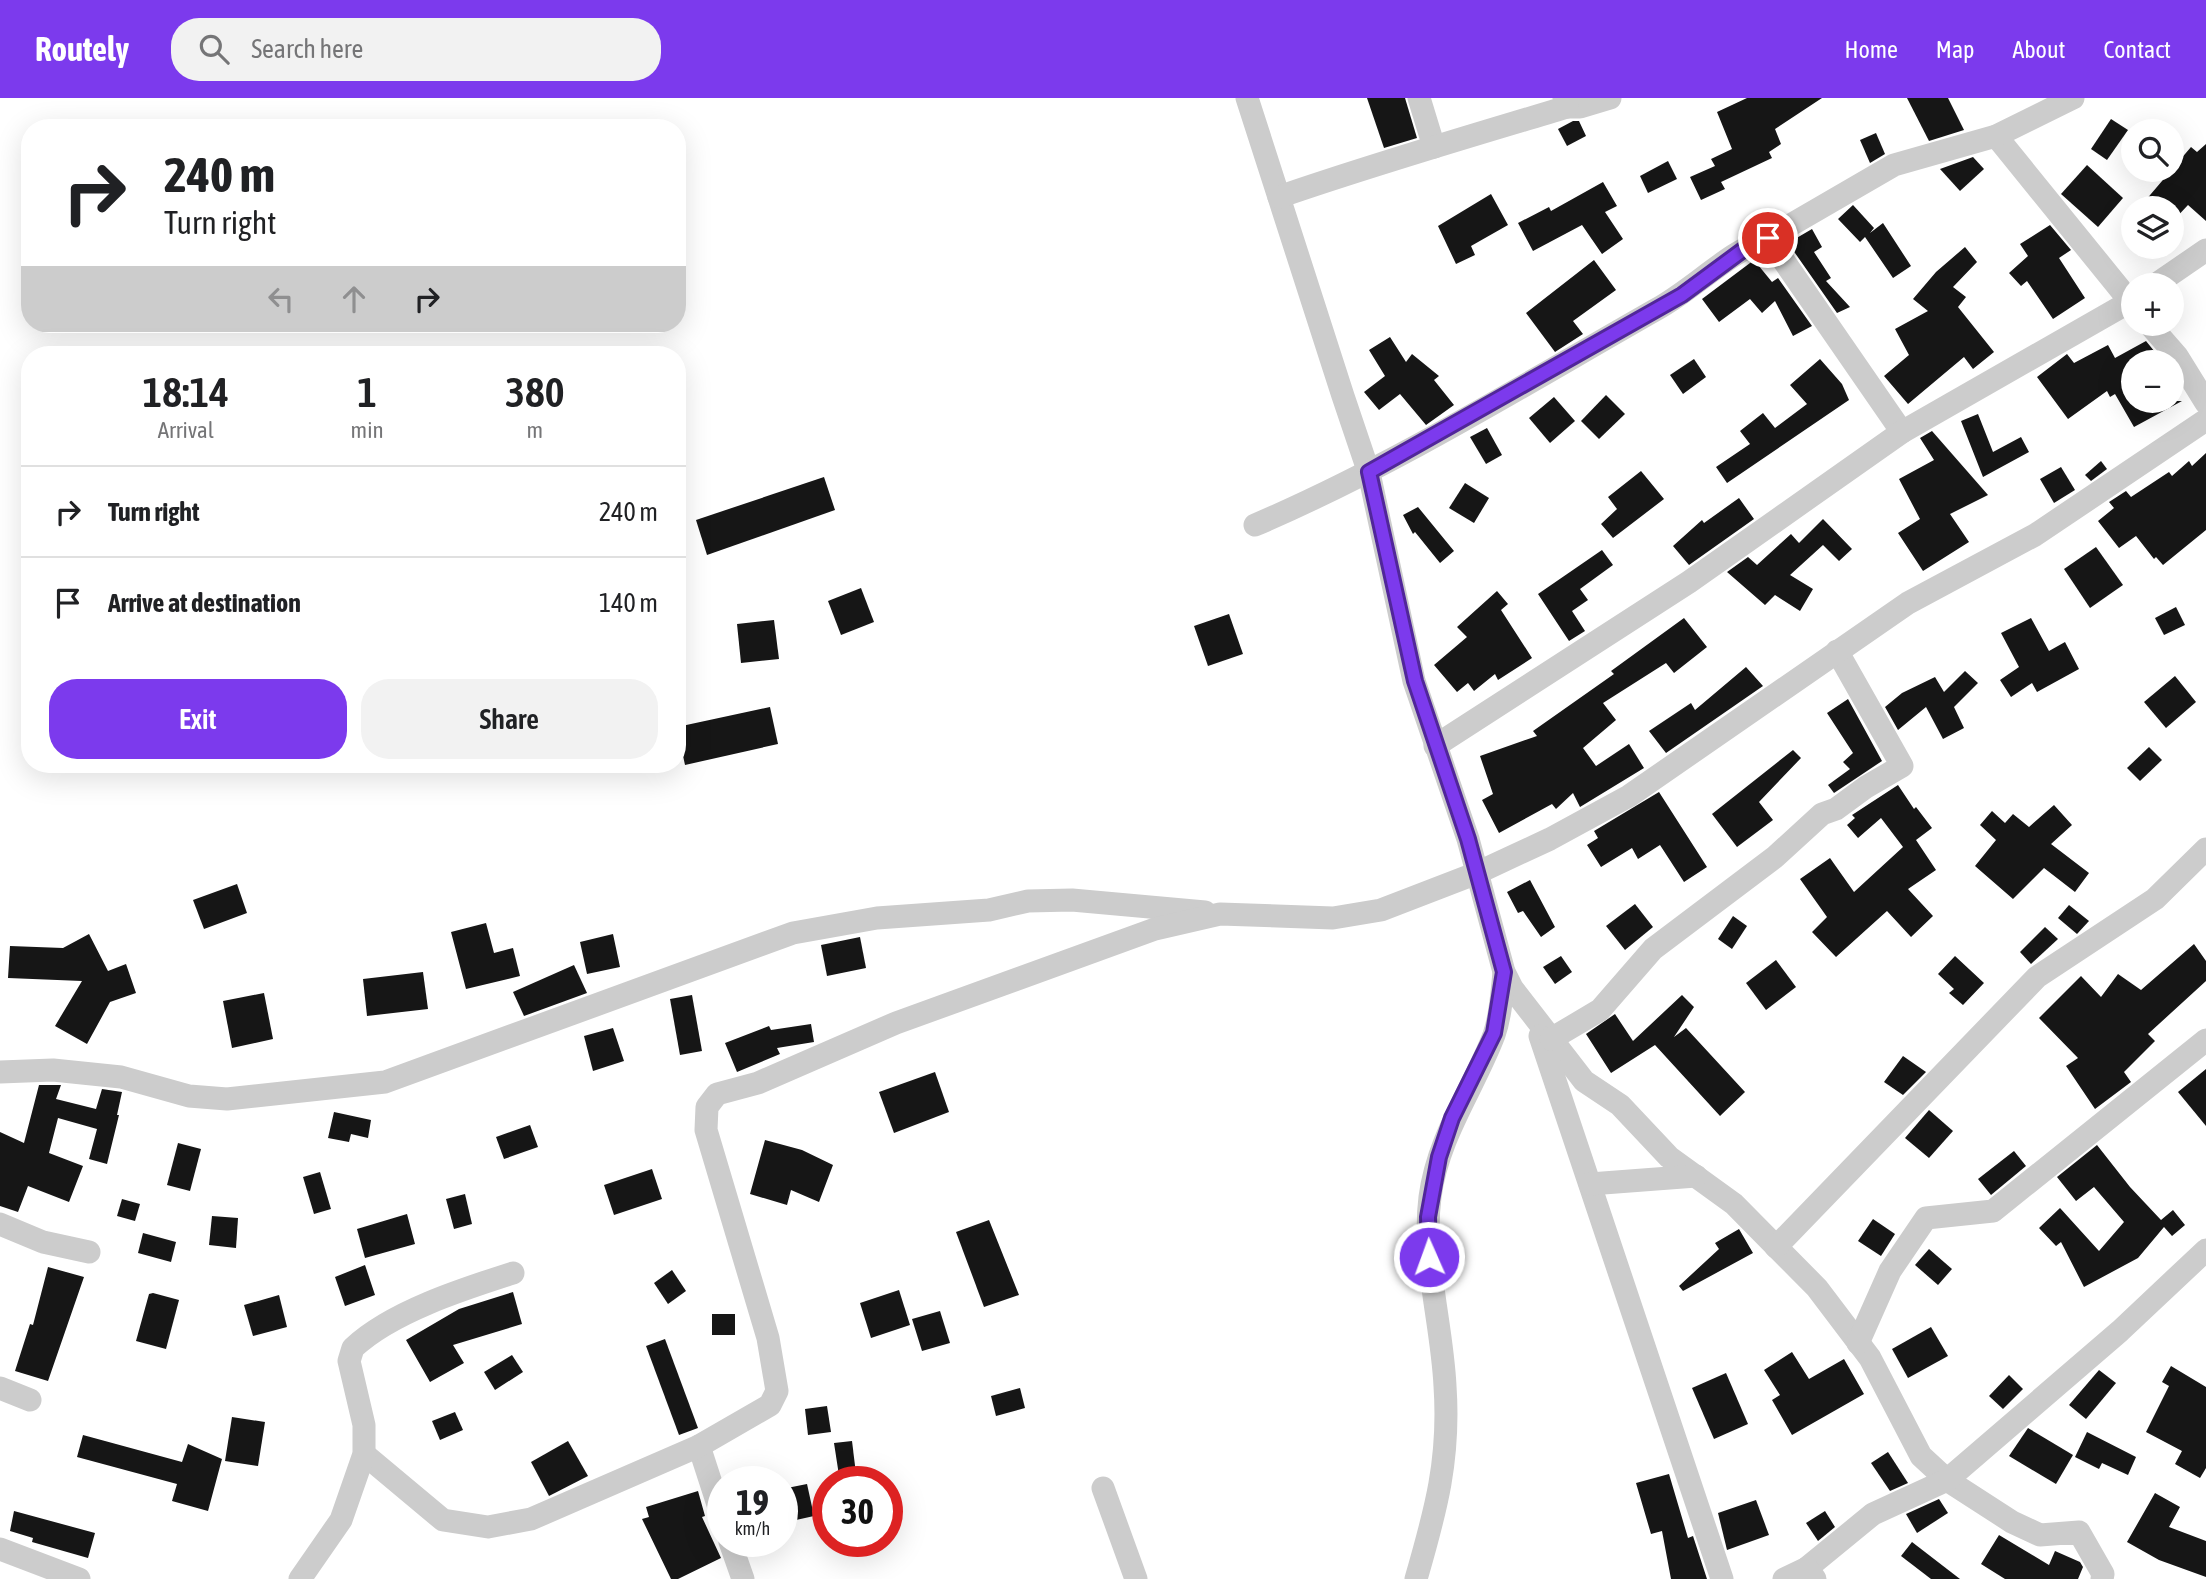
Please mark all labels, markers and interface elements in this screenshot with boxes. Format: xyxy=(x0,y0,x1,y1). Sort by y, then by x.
search box xyxy=(171,18,661,81)
text: Routely xyxy=(35,30,129,68)
icon: search xyxy=(195,30,233,68)
text: Search here xyxy=(251,34,363,64)
text: Home xyxy=(1844,36,1898,63)
text: Map xyxy=(1936,36,1974,63)
text: About xyxy=(2012,36,2065,63)
text: Contact xyxy=(2103,36,2171,63)
map controls xyxy=(2121,119,2184,413)
button: search xyxy=(2121,119,2184,182)
text: 240 m xyxy=(164,146,275,202)
icon: right xyxy=(49,147,140,238)
button: layers xyxy=(2121,196,2184,259)
text: Turn right xyxy=(164,204,277,241)
pin xyxy=(1738,208,1798,268)
icon: arrive xyxy=(1749,219,1787,257)
button: + xyxy=(2121,273,2184,336)
icon: left xyxy=(262,280,300,318)
icon: ahead xyxy=(335,280,373,318)
icon: right xyxy=(408,280,446,318)
button: − xyxy=(2121,350,2184,413)
text: 18:14 xyxy=(143,368,229,416)
text: 1 xyxy=(357,368,377,416)
text: 380 xyxy=(505,368,564,416)
text: Arrival xyxy=(158,417,214,443)
text: min xyxy=(351,417,384,443)
text: m xyxy=(527,417,543,443)
icon: right xyxy=(49,493,87,531)
text: Turn right xyxy=(108,497,199,527)
text: 240 m xyxy=(599,497,658,527)
icon: arrive xyxy=(49,584,87,622)
text: Arrive at destination xyxy=(108,588,301,618)
text: 140 m xyxy=(599,588,658,618)
button: Exit xyxy=(49,679,347,759)
button: Share xyxy=(361,679,658,759)
position arrow xyxy=(1392,1220,1466,1294)
speed limit sign: 30 xyxy=(812,1466,903,1557)
text: 19 xyxy=(736,1482,769,1522)
text: km/h xyxy=(735,1518,770,1539)

